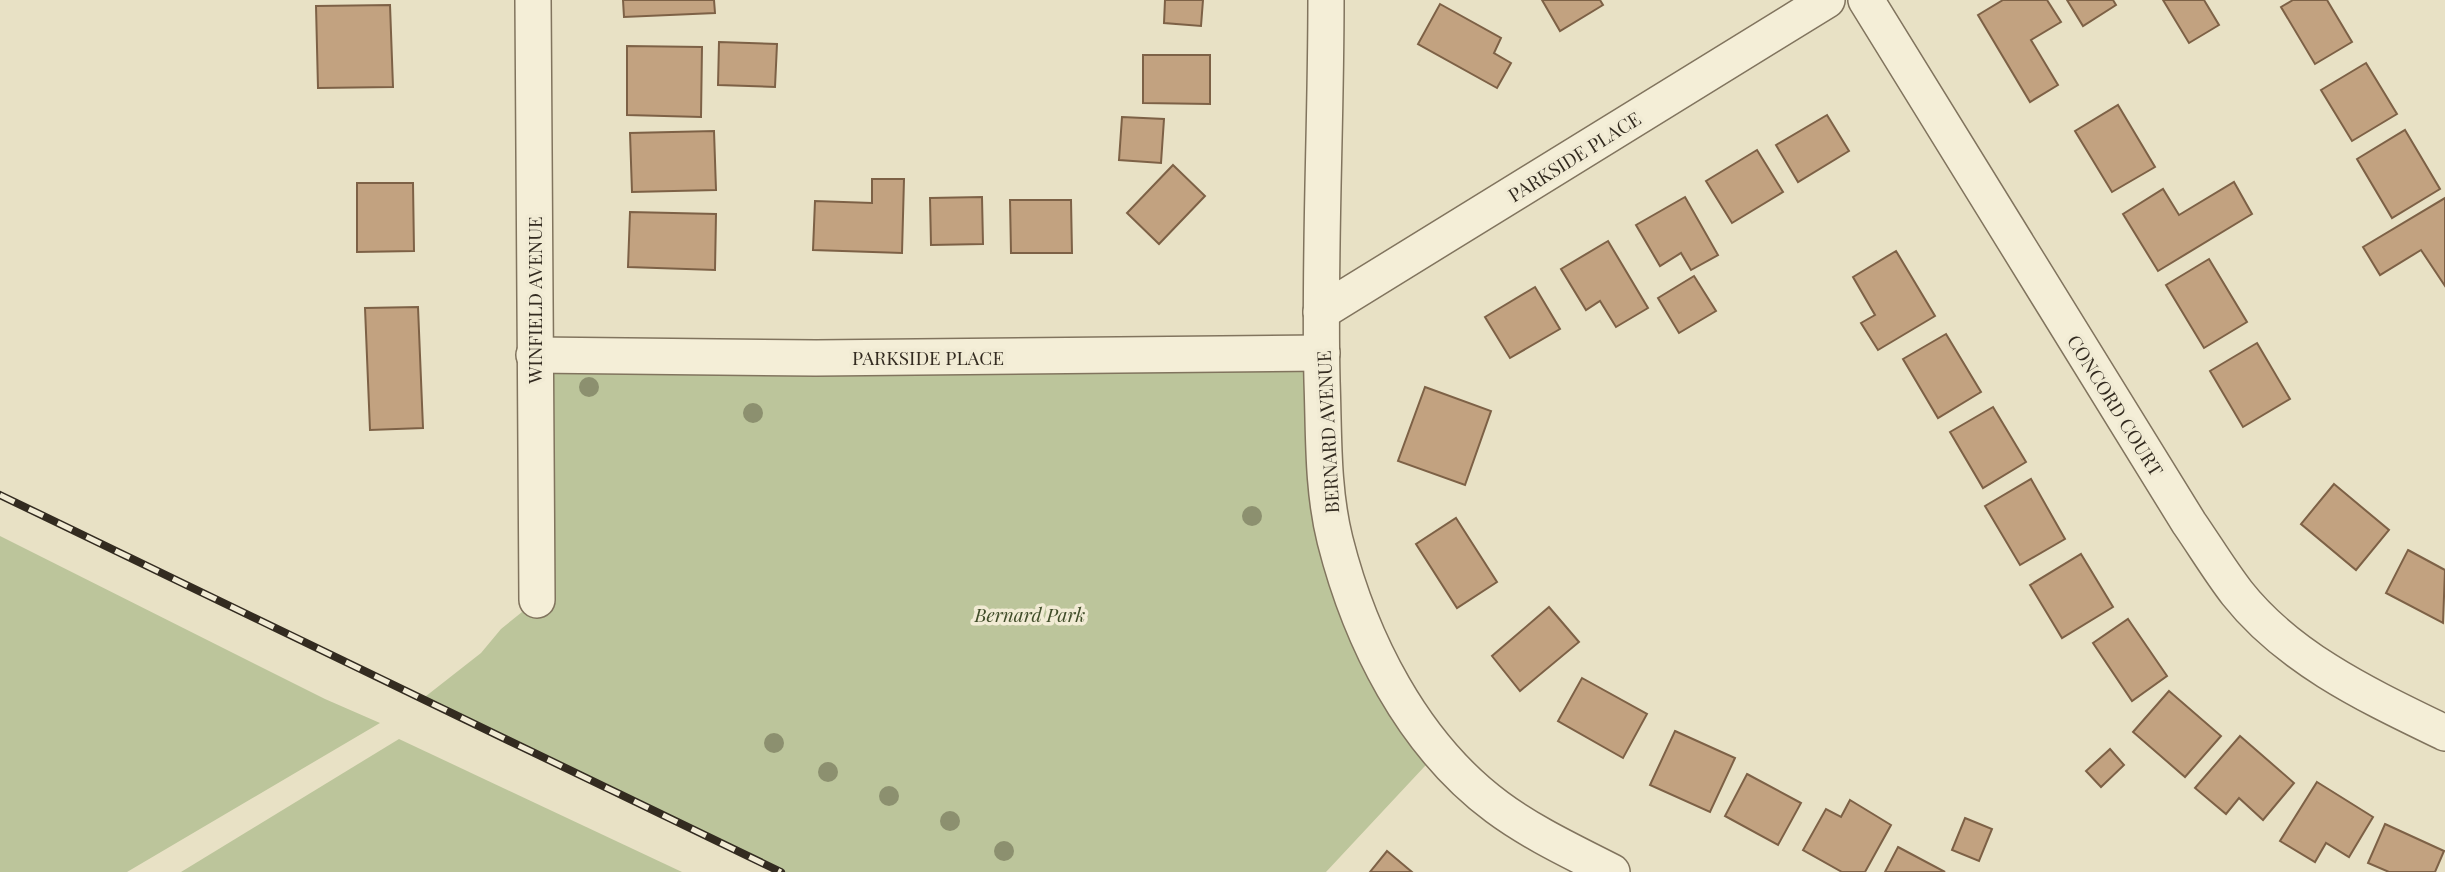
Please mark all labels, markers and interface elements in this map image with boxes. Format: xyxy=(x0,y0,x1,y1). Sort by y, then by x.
street label: PARKSIDE PLACE xyxy=(1503,105,1645,207)
street label: WINFIELD AVENUE xyxy=(521,216,547,385)
street label: CONCORD COURT xyxy=(2062,329,2170,481)
street label: PARKSIDE PLACE xyxy=(852,344,1004,370)
street label: BERNARD AVENUE xyxy=(1310,350,1344,514)
park label: Bernard Park xyxy=(974,601,1086,627)

